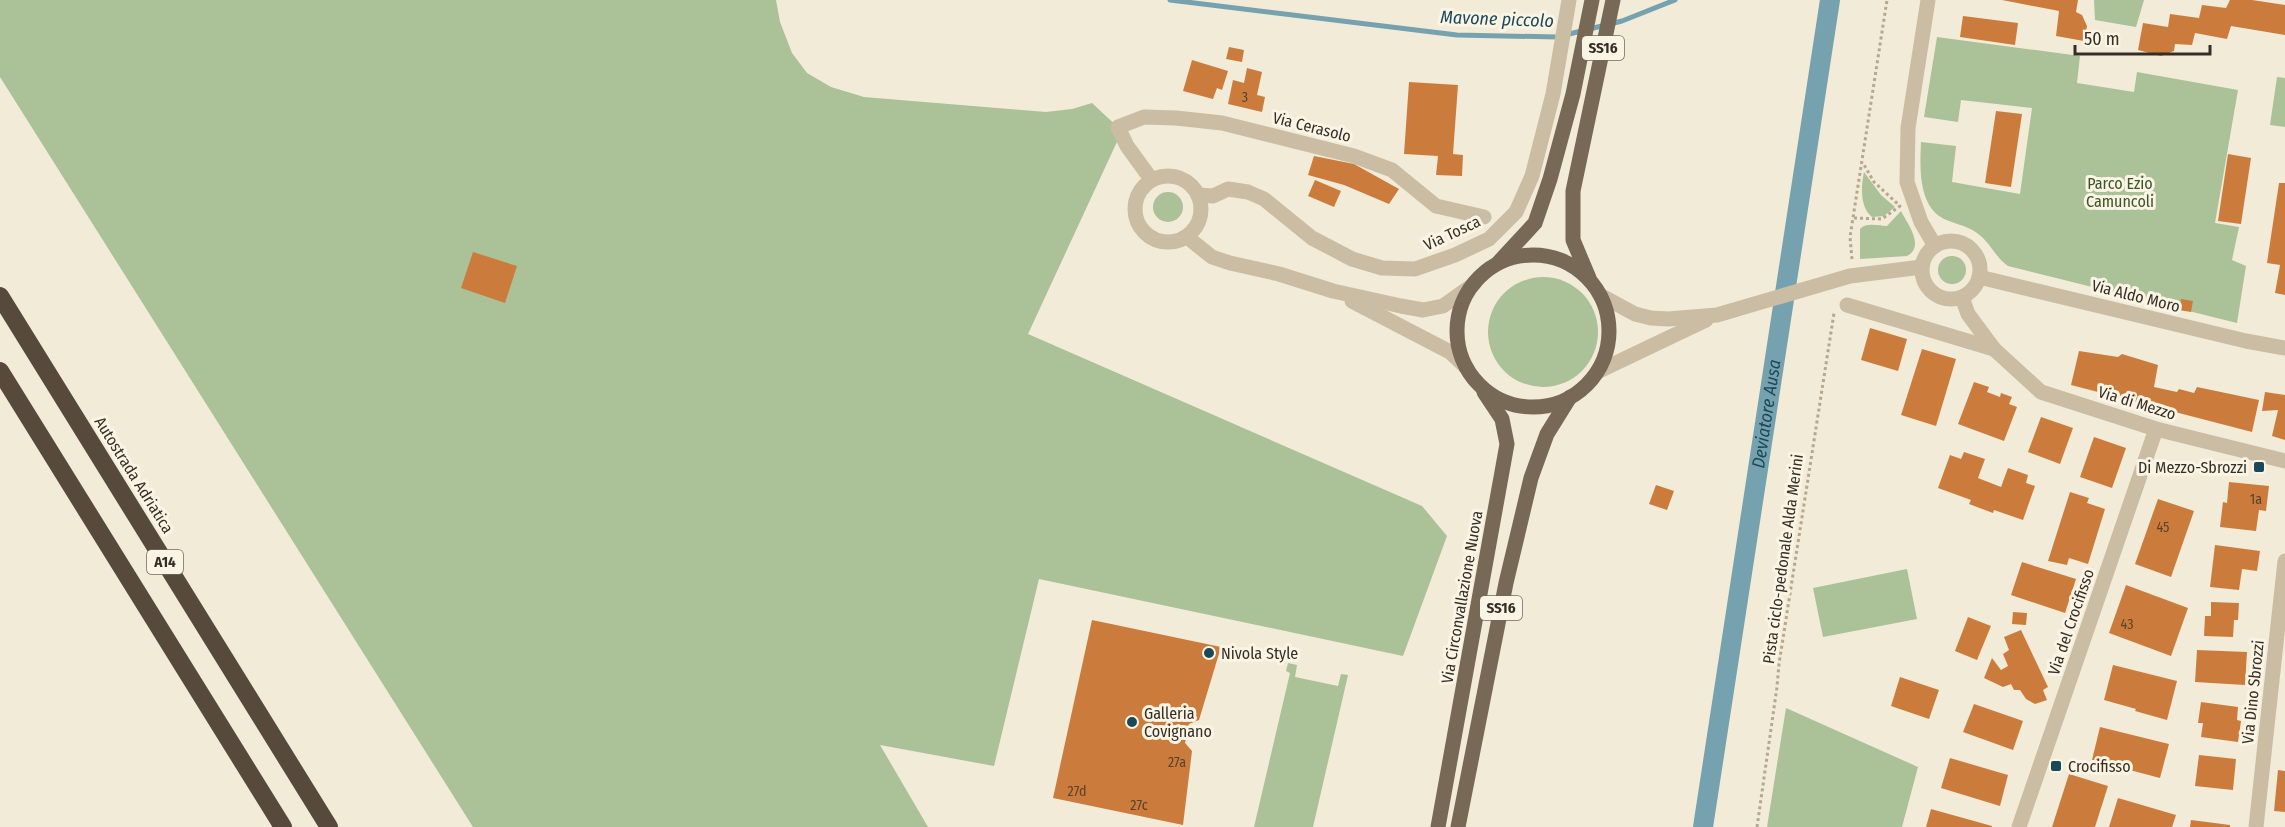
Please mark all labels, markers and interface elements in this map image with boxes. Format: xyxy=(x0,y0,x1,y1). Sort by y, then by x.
water label: Mavone piccolo xyxy=(1440,6,1554,32)
scale bar xyxy=(2075,18,2210,56)
text: 50 m xyxy=(2084,28,2120,50)
road number: SS16 xyxy=(1582,36,1624,60)
house number: 3 xyxy=(1242,89,1248,106)
street label: Via Cerasolo xyxy=(1271,108,1353,146)
park label: Parco Ezio Camuncoli xyxy=(2086,174,2154,211)
street label: Via Tosca xyxy=(1421,212,1483,254)
street label: Via Aldo Moro xyxy=(2090,276,2182,316)
water label: Deviatore Ausa xyxy=(1747,358,1786,470)
street label: Via di Mezzo xyxy=(2096,382,2178,424)
street label: Autostrada Adriatica xyxy=(91,413,178,537)
street label: Pista ciclo-pedonale Alda Merini xyxy=(1759,453,1807,665)
place label: Di Mezzo-Sbrozzi xyxy=(2138,458,2247,477)
marker: Di Mezzo-Sbrozzi xyxy=(2252,460,2266,474)
house number: 1a xyxy=(2250,491,2262,508)
street label: Via Circonvallazione Nuova xyxy=(1437,509,1487,685)
house number: 45 xyxy=(2156,519,2170,536)
road number: A14 xyxy=(147,550,183,574)
street label: Via del Crocifisso xyxy=(2044,566,2098,678)
road number: SS16 xyxy=(1480,596,1522,620)
house number: 43 xyxy=(2121,616,2133,633)
street label: Via Dino Sbrozzi xyxy=(2238,639,2268,745)
place label: Nivola Style xyxy=(1221,644,1298,663)
marker: Nivola Style xyxy=(1202,646,1216,660)
place label: Galleria Covignano xyxy=(1144,704,1212,741)
marker: Galleria Covignano xyxy=(1125,715,1139,729)
house number: 27a xyxy=(1168,754,1186,771)
place label: Crocifisso xyxy=(2068,757,2131,776)
marker: Crocifisso xyxy=(2049,759,2063,773)
house number: 27d xyxy=(1068,783,1086,800)
house number: 27c xyxy=(1130,797,1148,814)

